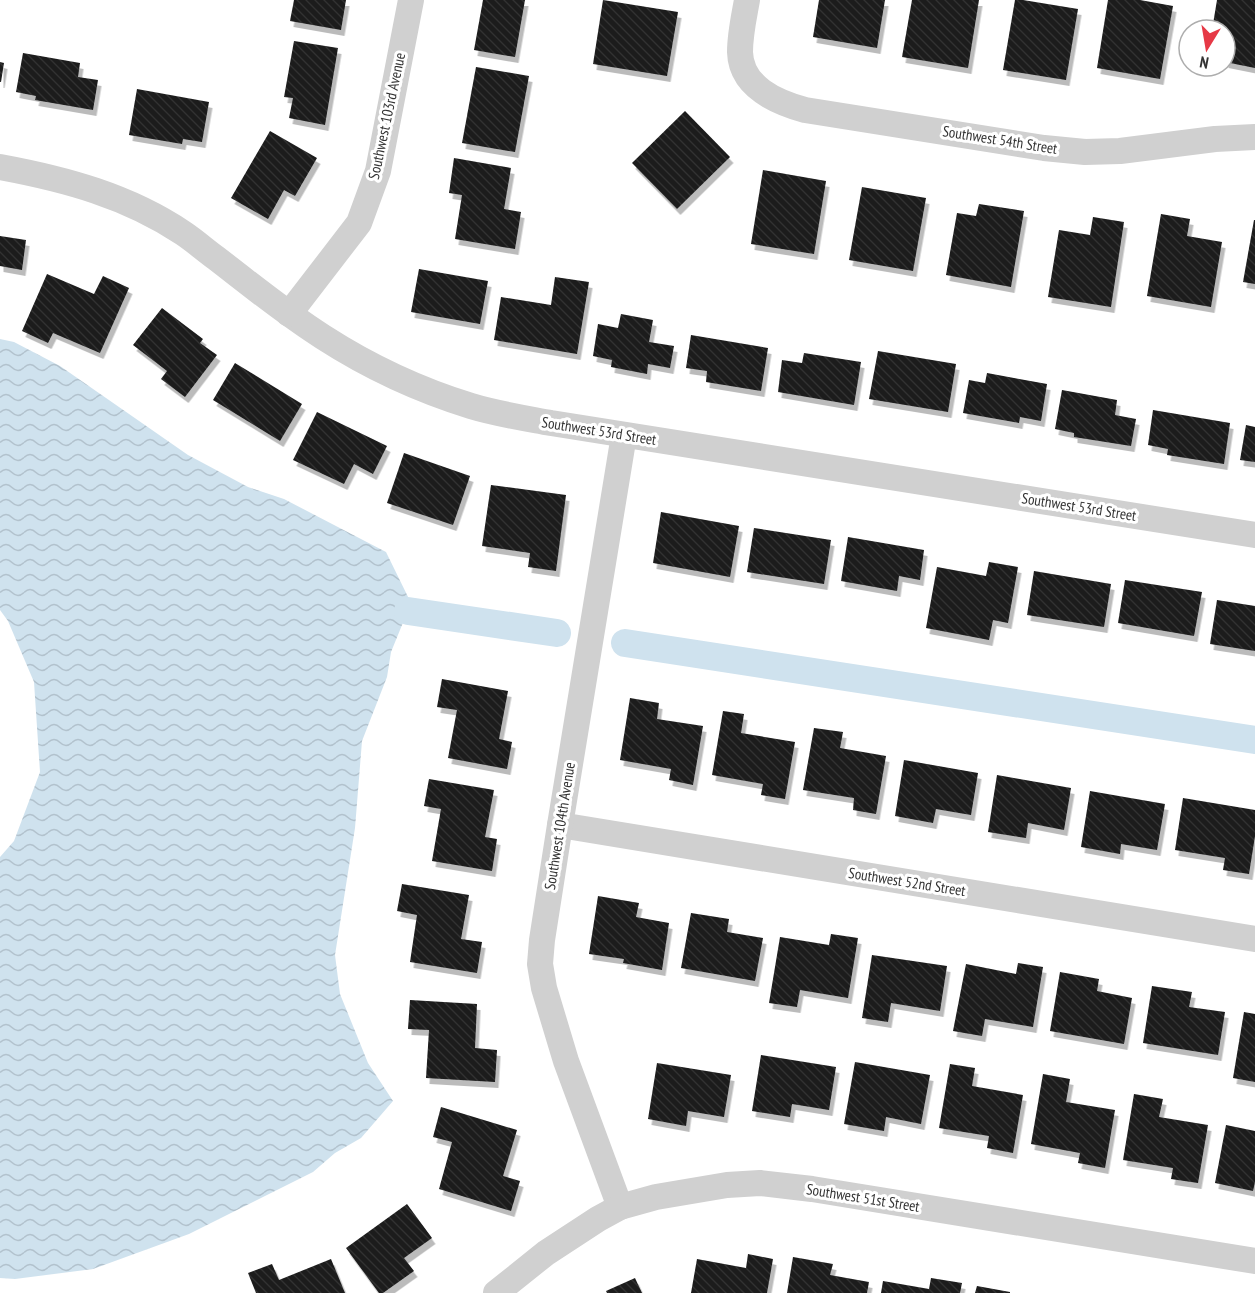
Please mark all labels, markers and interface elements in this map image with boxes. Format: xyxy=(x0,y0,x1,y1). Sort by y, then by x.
north arrow xyxy=(1177,18,1237,78)
street label: Southwest 103rd Avenue xyxy=(364,51,409,181)
text: N xyxy=(1198,52,1210,73)
street label: Southwest 54th Street xyxy=(941,121,1059,158)
street label: Southwest 53rd Street xyxy=(540,412,658,449)
street label: Southwest 53rd Street xyxy=(1020,488,1138,525)
street label: Southwest 104th Avenue xyxy=(540,761,579,891)
street label: Southwest 52nd Street xyxy=(847,863,967,900)
street label: Southwest 51st Street xyxy=(805,1179,921,1216)

